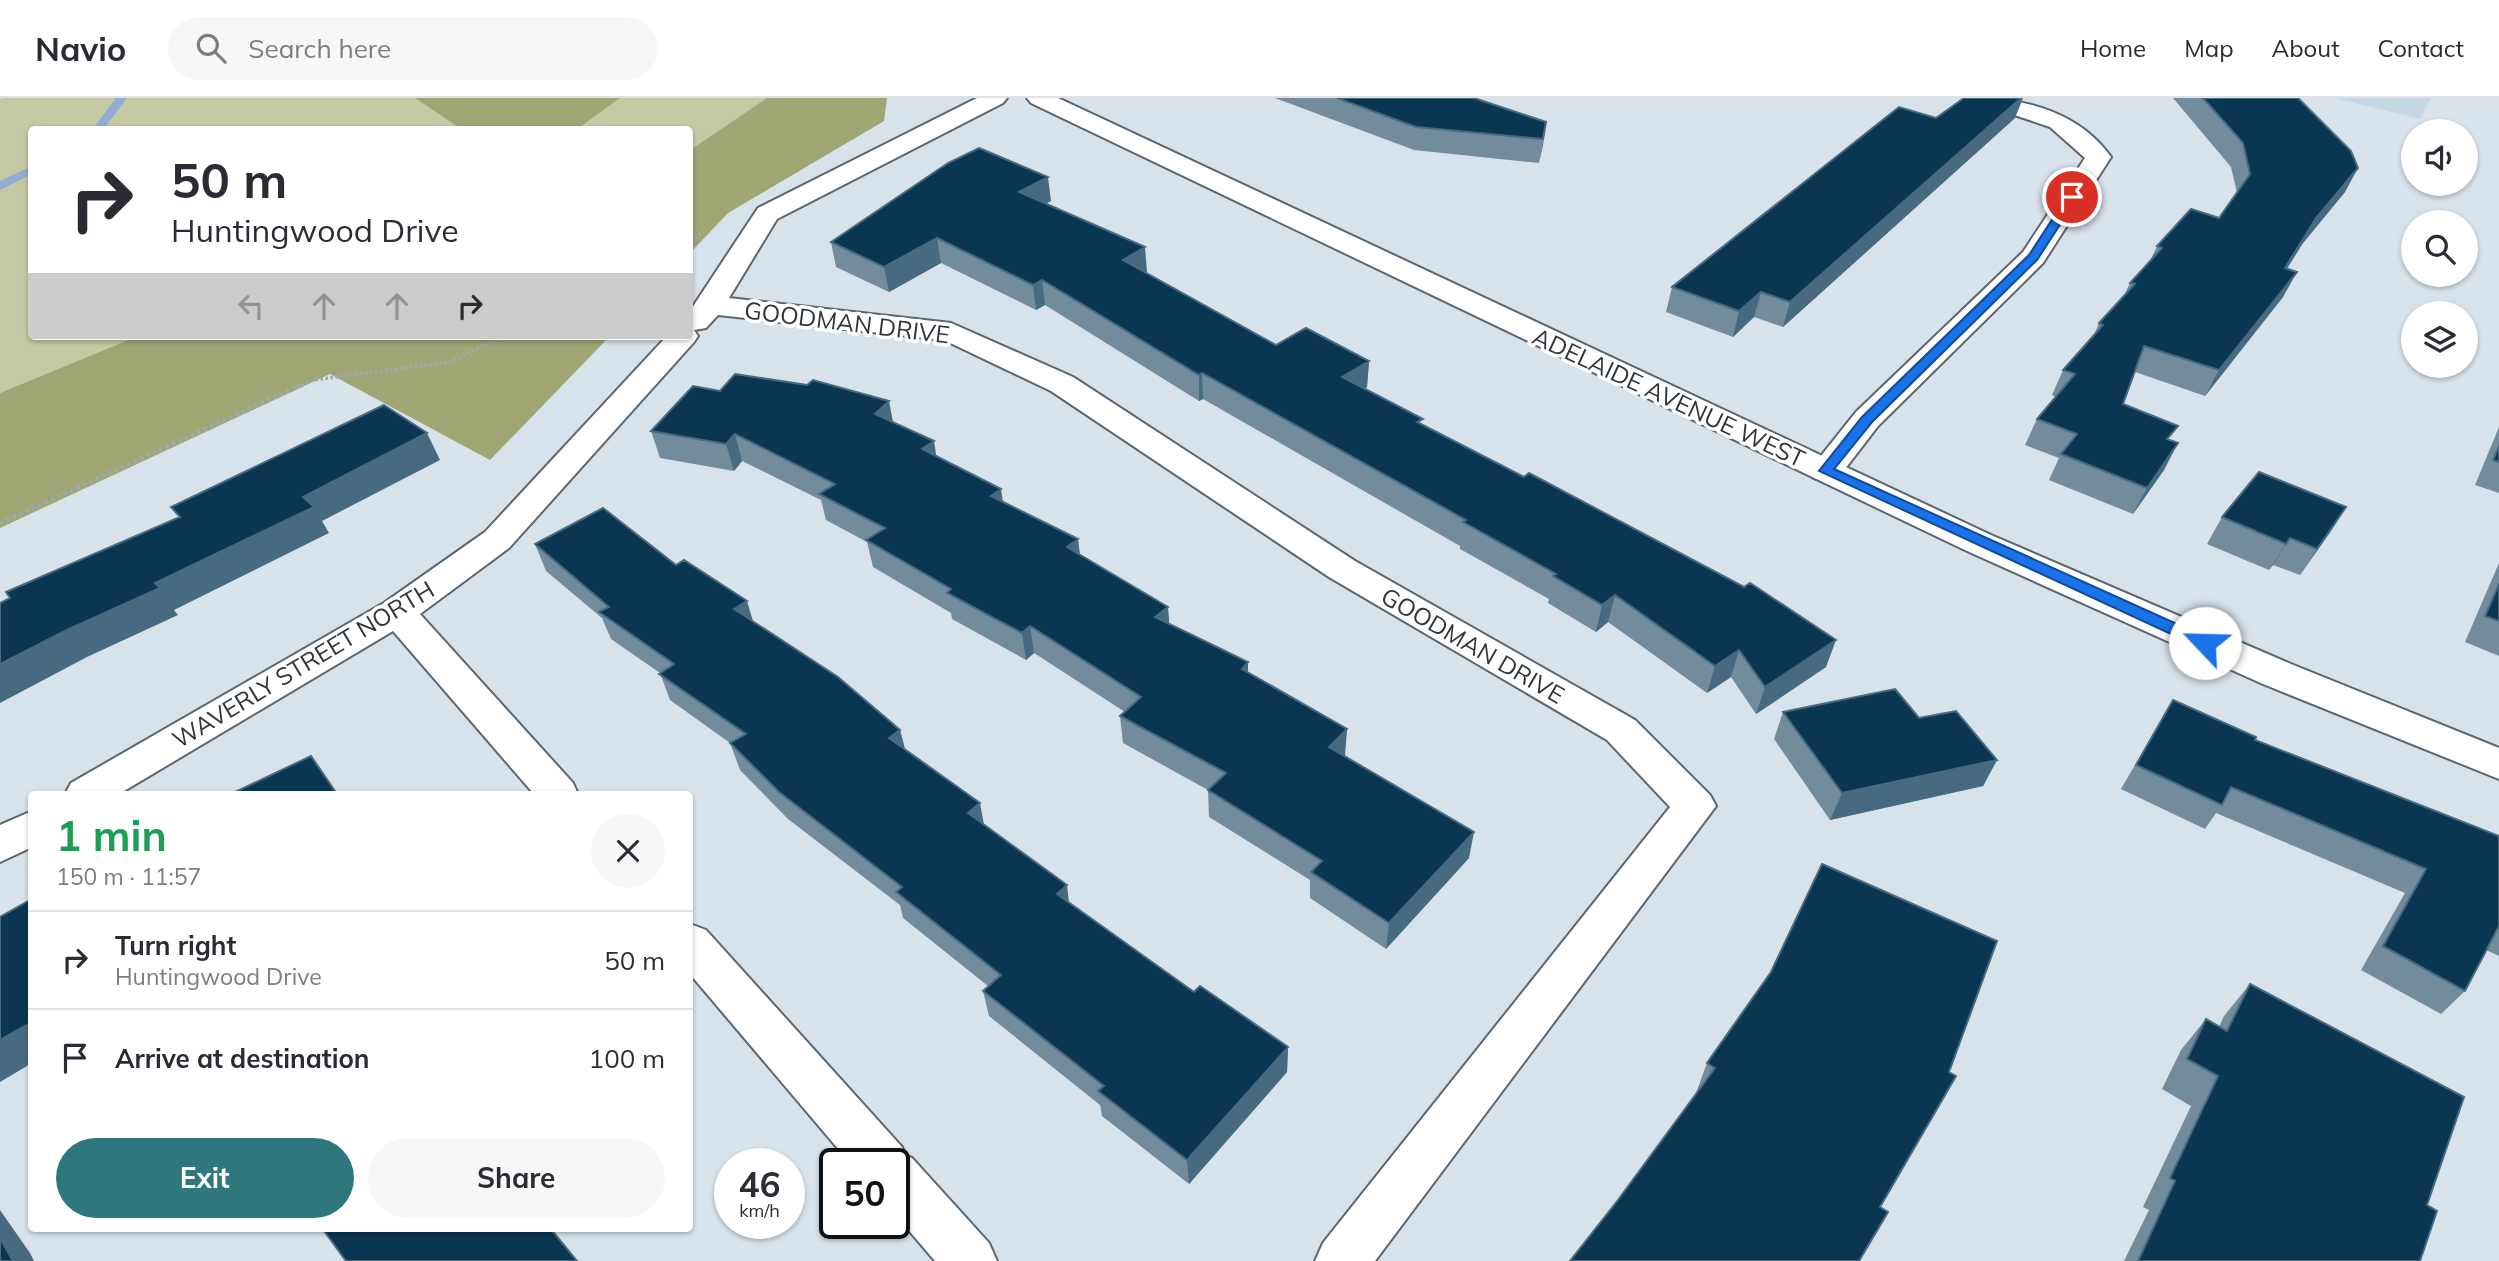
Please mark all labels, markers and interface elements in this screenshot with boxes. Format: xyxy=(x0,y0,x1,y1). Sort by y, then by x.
search box xyxy=(168,17,658,80)
text: Navio xyxy=(35,28,126,69)
icon: search xyxy=(192,29,230,67)
text: Search here xyxy=(248,32,391,65)
text: Home xyxy=(2080,33,2146,63)
text: Map xyxy=(2184,33,2234,63)
text: About xyxy=(2272,33,2340,63)
text: Contact xyxy=(2378,33,2464,63)
map controls xyxy=(2401,119,2478,378)
button: sound xyxy=(2401,119,2478,196)
text: 50 m xyxy=(171,149,287,210)
icon: right xyxy=(56,154,147,245)
pin xyxy=(2042,167,2102,227)
icon: arrive xyxy=(2053,178,2091,216)
text: Huntingwood Drive xyxy=(171,210,459,250)
button: search xyxy=(2401,210,2478,287)
icon: left xyxy=(232,287,270,325)
icon: ahead xyxy=(305,287,343,325)
icon: ahead xyxy=(378,287,416,325)
icon: right xyxy=(451,287,489,325)
street label: GOODMAN DRIVE xyxy=(743,295,951,349)
button: layers xyxy=(2401,301,2478,378)
street label: ADELAIDE AVENUE WEST xyxy=(1528,321,1810,474)
street label: WAVERLY STREET NORTH xyxy=(167,574,439,754)
street label: GOODMAN DRIVE xyxy=(1376,580,1570,710)
position arrow xyxy=(2168,606,2242,680)
text: 1 min xyxy=(56,809,167,862)
button: close xyxy=(591,814,665,888)
text: 150 m · 11:57 xyxy=(56,862,201,891)
text: Turn right xyxy=(115,929,236,962)
icon: right xyxy=(56,941,94,979)
text: 50 m xyxy=(604,944,665,977)
text: Huntingwood Drive xyxy=(115,962,322,991)
icon: arrive xyxy=(56,1039,94,1077)
text: Arrive at destination xyxy=(115,1042,370,1075)
text: 100 m xyxy=(589,1042,665,1075)
button: Exit xyxy=(56,1138,354,1218)
button: Share xyxy=(368,1138,665,1218)
speed limit sign: 50 xyxy=(819,1148,910,1239)
text: 46 xyxy=(738,1162,781,1206)
text: km/h xyxy=(739,1199,780,1222)

